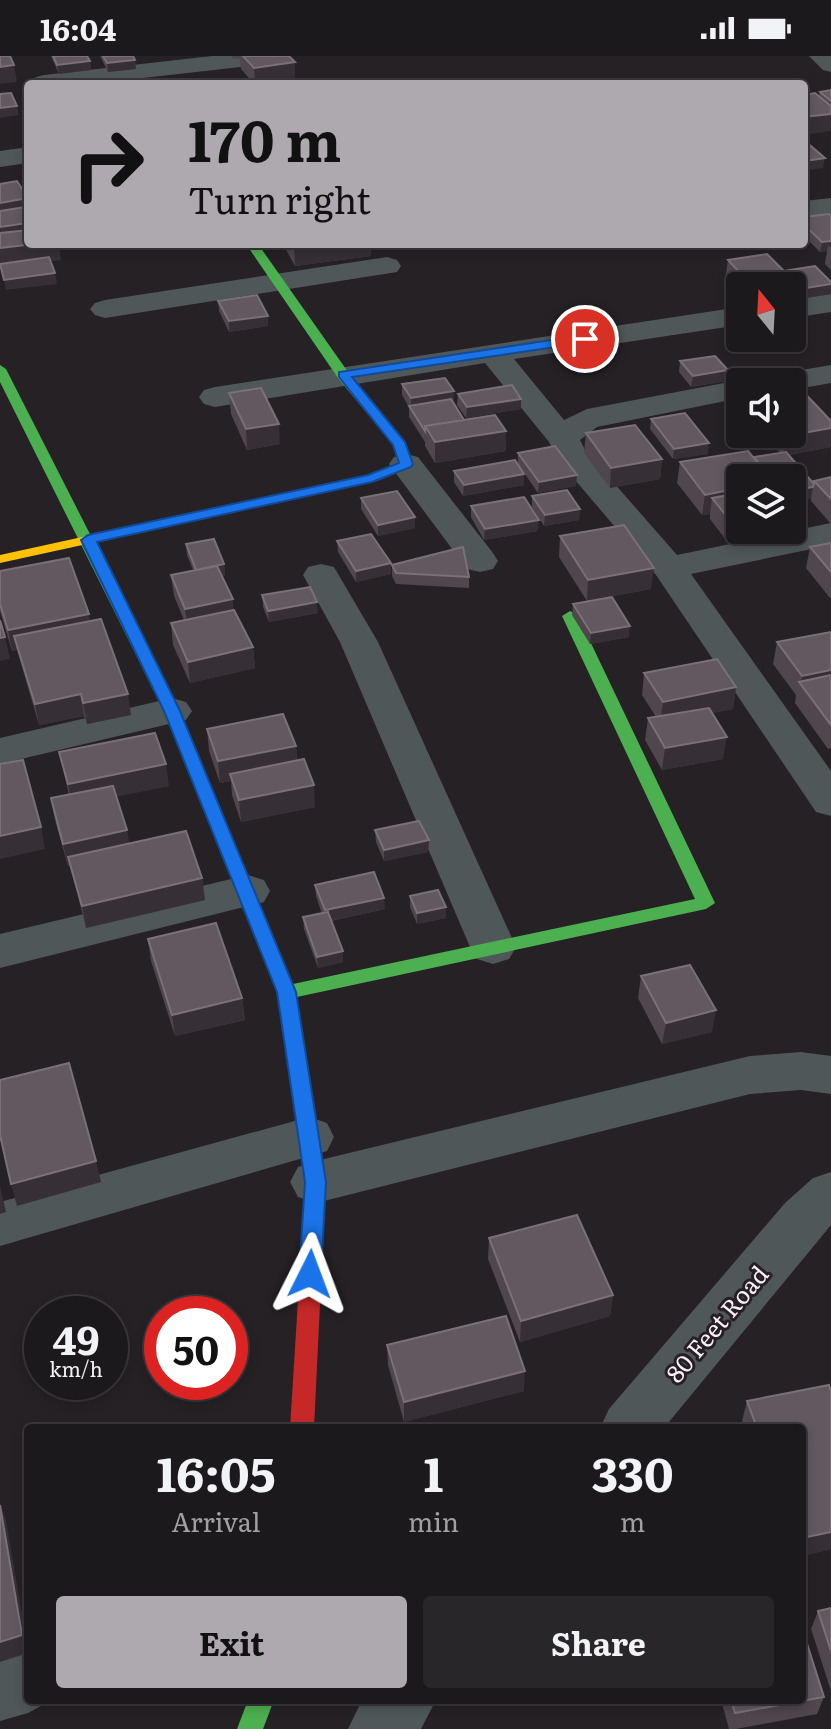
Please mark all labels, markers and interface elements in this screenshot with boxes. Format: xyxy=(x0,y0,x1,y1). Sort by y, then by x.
text: 16:04 xyxy=(40,6,116,50)
text: 170 m xyxy=(188,96,341,179)
icon: right xyxy=(56,112,160,216)
text: Turn right xyxy=(188,172,371,225)
north arrow xyxy=(726,272,806,352)
map controls xyxy=(726,272,806,544)
pin xyxy=(551,305,619,373)
icon: arrive xyxy=(563,317,607,361)
button: sound xyxy=(726,368,806,448)
button: layers xyxy=(726,464,806,544)
position arrow xyxy=(268,1232,352,1316)
street label: 80 Feet Road xyxy=(657,1257,776,1389)
speed limit sign: 50 xyxy=(144,1296,248,1400)
text: 49 xyxy=(52,1308,100,1367)
text: km/h xyxy=(49,1353,103,1383)
text: 16:05 xyxy=(156,1436,276,1507)
text: 1 xyxy=(424,1436,443,1507)
text: 330 xyxy=(591,1436,674,1507)
text: Arrival xyxy=(172,1501,260,1540)
text: min xyxy=(408,1501,459,1540)
text: m xyxy=(620,1501,645,1540)
button: Exit xyxy=(56,1596,407,1688)
button: Share xyxy=(423,1596,774,1688)

